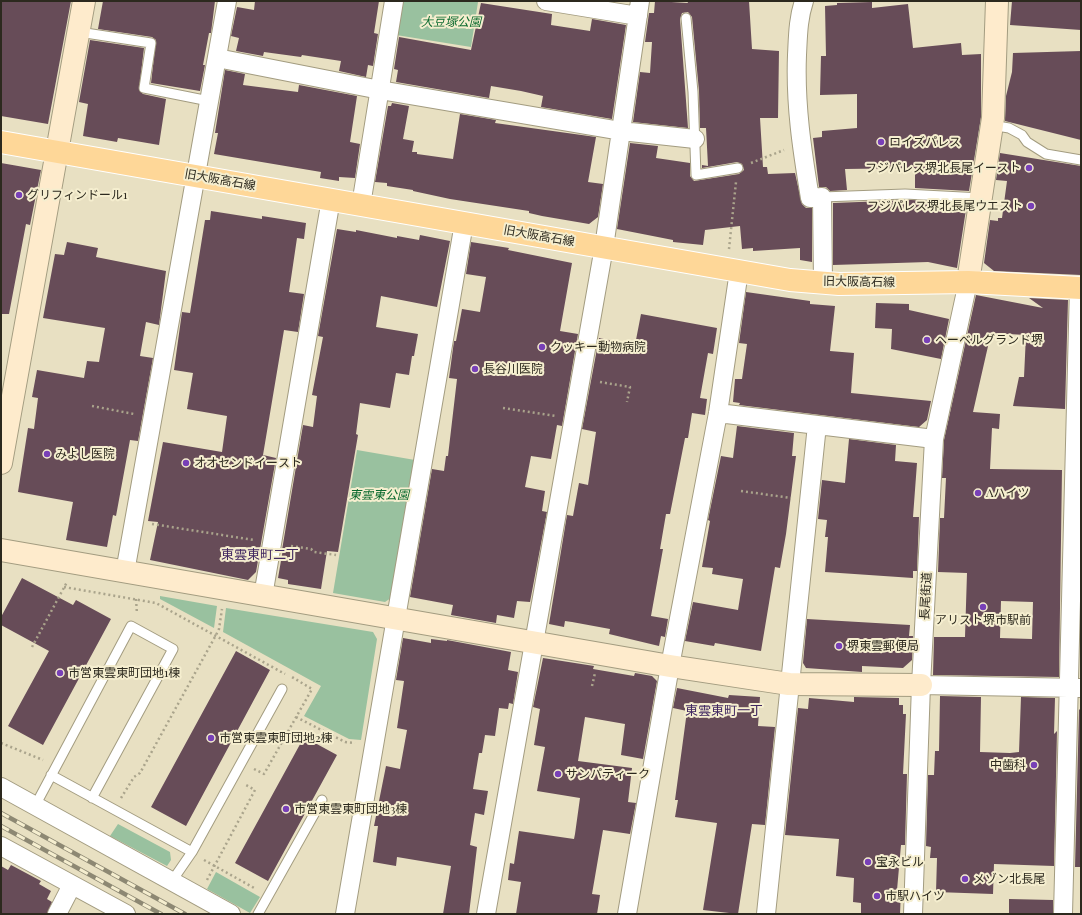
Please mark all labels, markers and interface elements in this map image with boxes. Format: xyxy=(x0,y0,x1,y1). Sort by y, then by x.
park label: 大豆塚公園 xyxy=(421,15,481,29)
place label: ロイズパレス xyxy=(889,135,961,149)
marker: ロイズパレス xyxy=(876,137,886,147)
place label: フジパレス堺北長尾イースト xyxy=(865,161,1021,175)
marker: フジパレス堺北長尾イースト xyxy=(1024,163,1034,173)
street label: 旧大阪高石線 xyxy=(183,167,257,193)
place label: グリフィンドール1 xyxy=(27,188,127,202)
marker: グリフィンドール1 xyxy=(14,190,24,200)
place label: フジパレス堺北長尾ウエスト xyxy=(867,199,1023,213)
marker: フジパレス堺北長尾ウエスト xyxy=(1026,201,1036,211)
street label: 旧大阪高石線 xyxy=(502,223,576,249)
street label: 旧大阪高石線 xyxy=(823,274,895,290)
place label: ヘーベルグランド堺 xyxy=(935,333,1043,347)
marker: ヘーベルグランド堺 xyxy=(922,335,932,345)
place label: クッキー動物病院 xyxy=(550,340,646,354)
marker: クッキー動物病院 xyxy=(537,342,547,352)
place label: 長谷川医院 xyxy=(483,362,543,376)
marker: 長谷川医院 xyxy=(470,364,480,374)
place label: みよし医院 xyxy=(55,447,115,461)
marker: みよし医院 xyxy=(42,449,52,459)
place label: オオセンドイースト xyxy=(194,456,302,470)
marker: オオセンドイースト xyxy=(181,458,191,468)
place label: Aハイツ xyxy=(986,486,1030,500)
park label: 東雲東公園 xyxy=(349,488,409,502)
marker: Aハイツ xyxy=(973,488,983,498)
district label: 東雲東町二丁 xyxy=(221,547,299,563)
street label: 長尾街道 xyxy=(918,572,934,620)
marker: アリスト堺市駅前 xyxy=(978,602,988,612)
place label: アリスト堺市駅前 xyxy=(935,613,1031,627)
place label: 堺東雲郵便局 xyxy=(847,639,919,653)
marker: 堺東雲郵便局 xyxy=(834,641,844,651)
place label: 市営東雲東町団地1棟 xyxy=(68,666,180,680)
marker: 市営東雲東町団地1棟 xyxy=(55,668,65,678)
district label: 東雲東町一丁 xyxy=(685,703,763,719)
place label: 市営東雲東町団地2棟 xyxy=(219,731,333,745)
marker: 市営東雲東町団地2棟 xyxy=(206,733,216,743)
place label: 中歯科 xyxy=(990,758,1026,772)
marker: 中歯科 xyxy=(1029,760,1039,770)
place label: サンパティーク xyxy=(566,767,650,781)
marker: サンパティーク xyxy=(553,769,563,779)
place label: 市営東雲東町団地3棟 xyxy=(294,802,407,816)
marker: 市営東雲東町団地3棟 xyxy=(281,804,291,814)
place label: 宝永ビル xyxy=(876,855,924,869)
marker: 宝永ビル xyxy=(863,857,873,867)
place label: メゾン北長尾 xyxy=(973,872,1045,886)
marker: メゾン北長尾 xyxy=(960,874,970,884)
place label: 市駅ハイツ xyxy=(885,889,945,903)
marker: 市駅ハイツ xyxy=(872,891,882,901)

